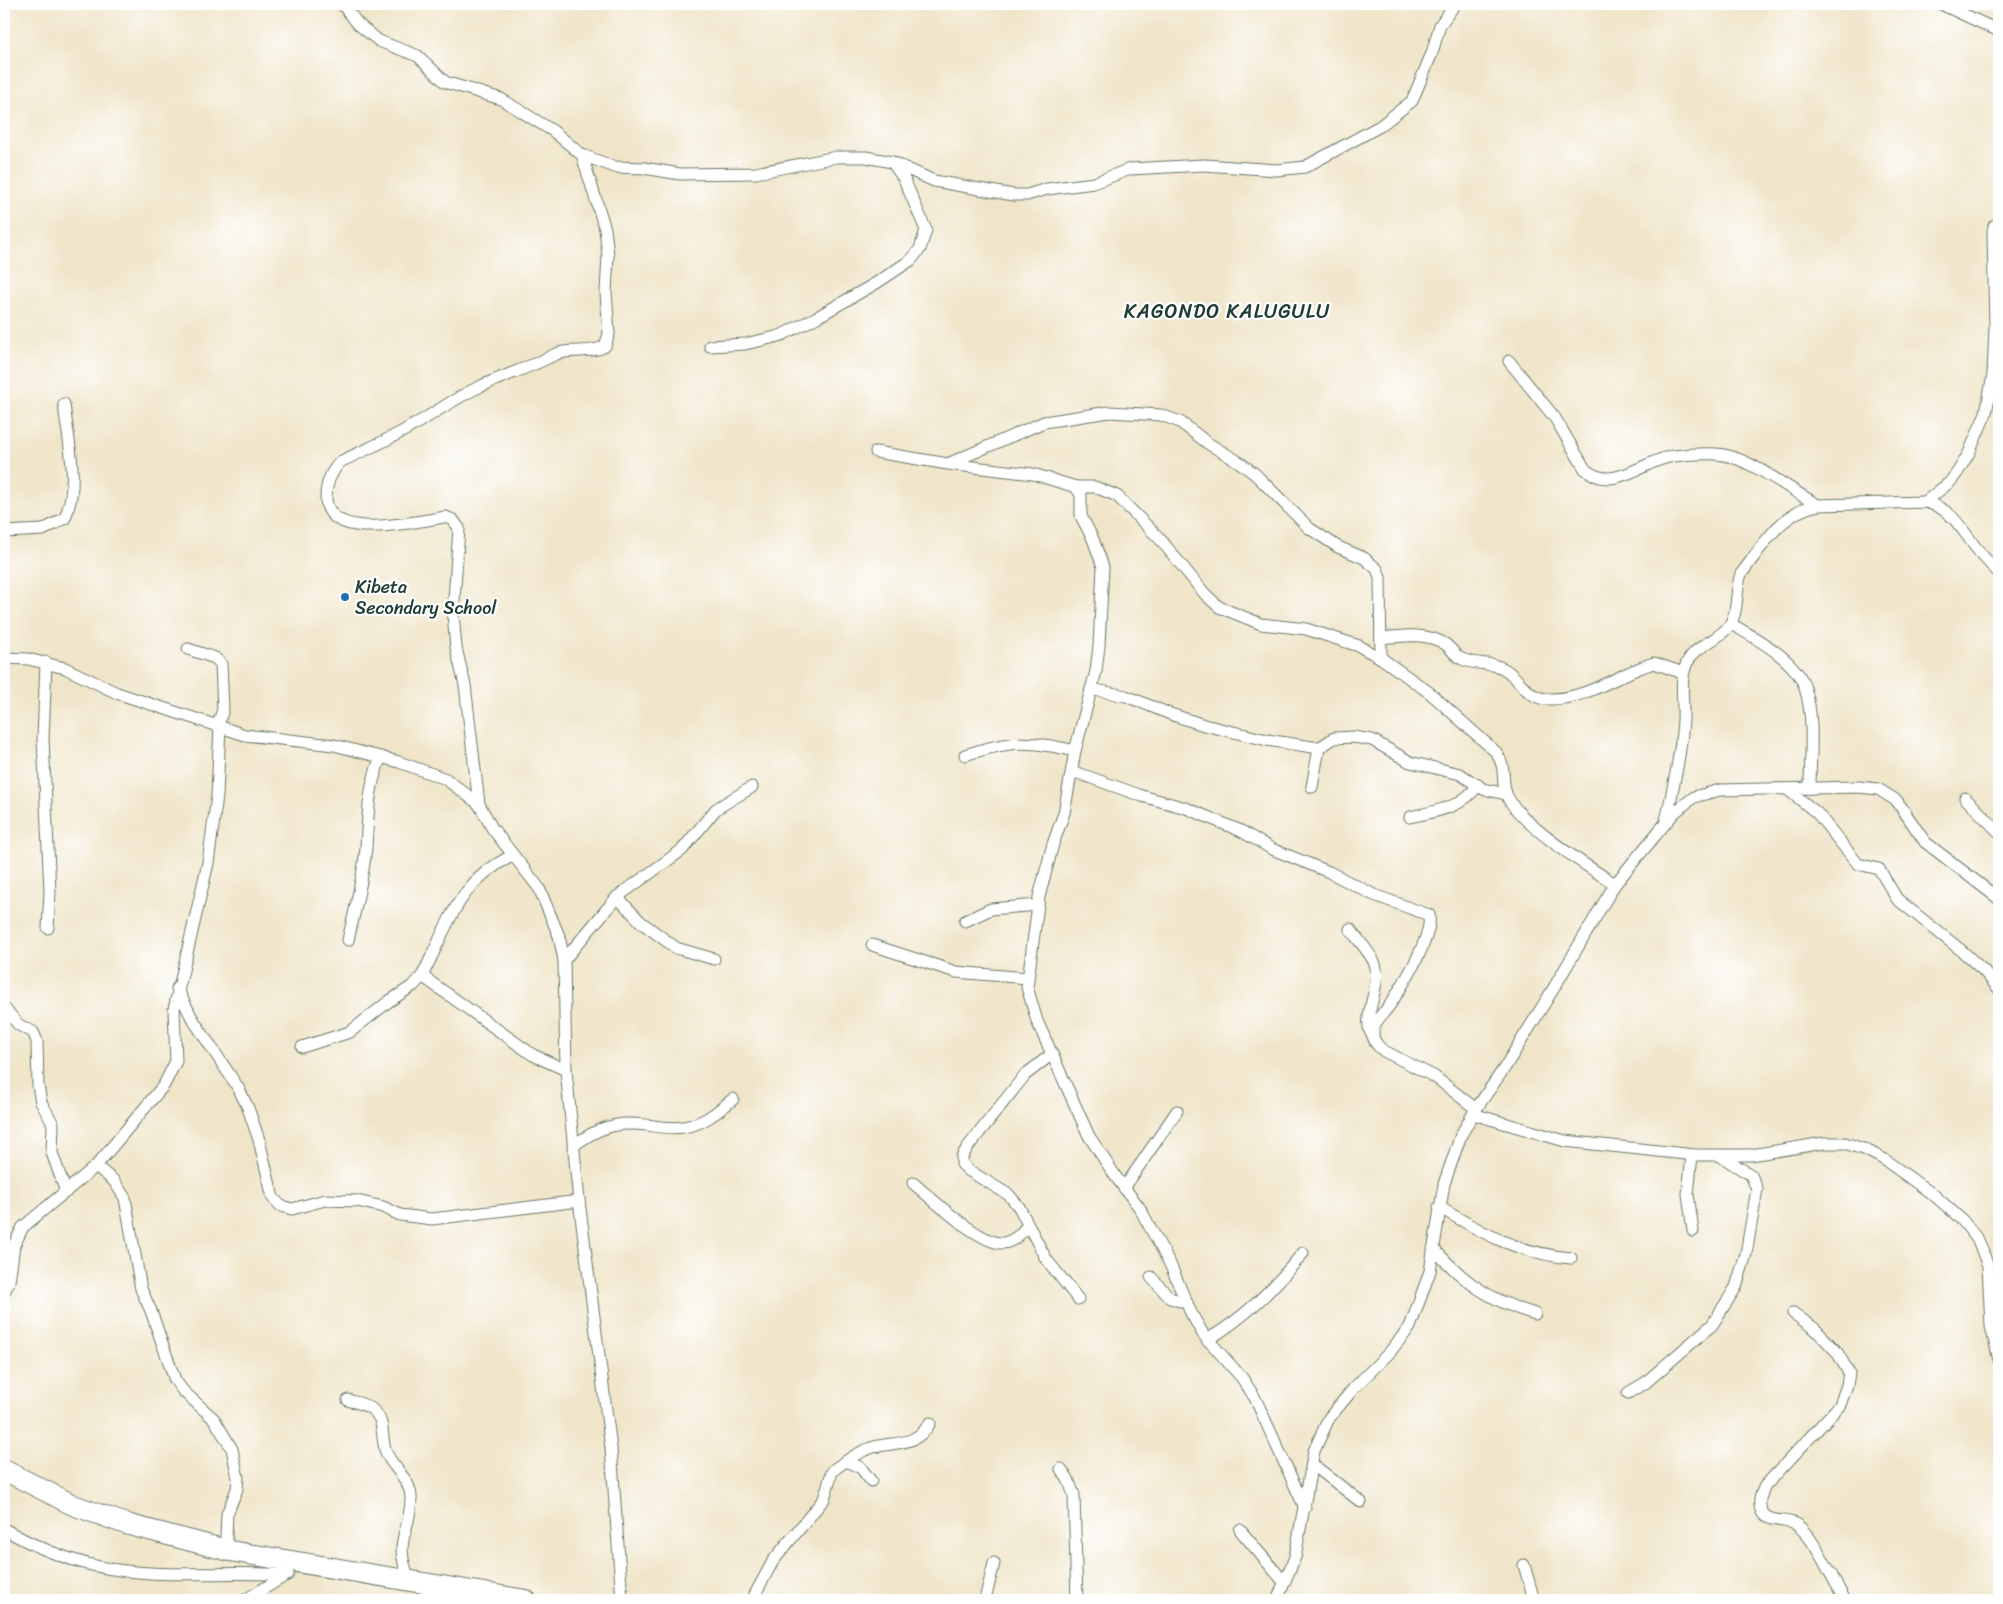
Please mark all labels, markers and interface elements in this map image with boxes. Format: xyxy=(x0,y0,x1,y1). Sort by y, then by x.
district label: KAGONDO KALUGULU xyxy=(1124,294,1330,329)
place label: Kibeta Secondary School xyxy=(355,571,497,624)
marker: Kibeta Secondary School xyxy=(339,591,351,603)

